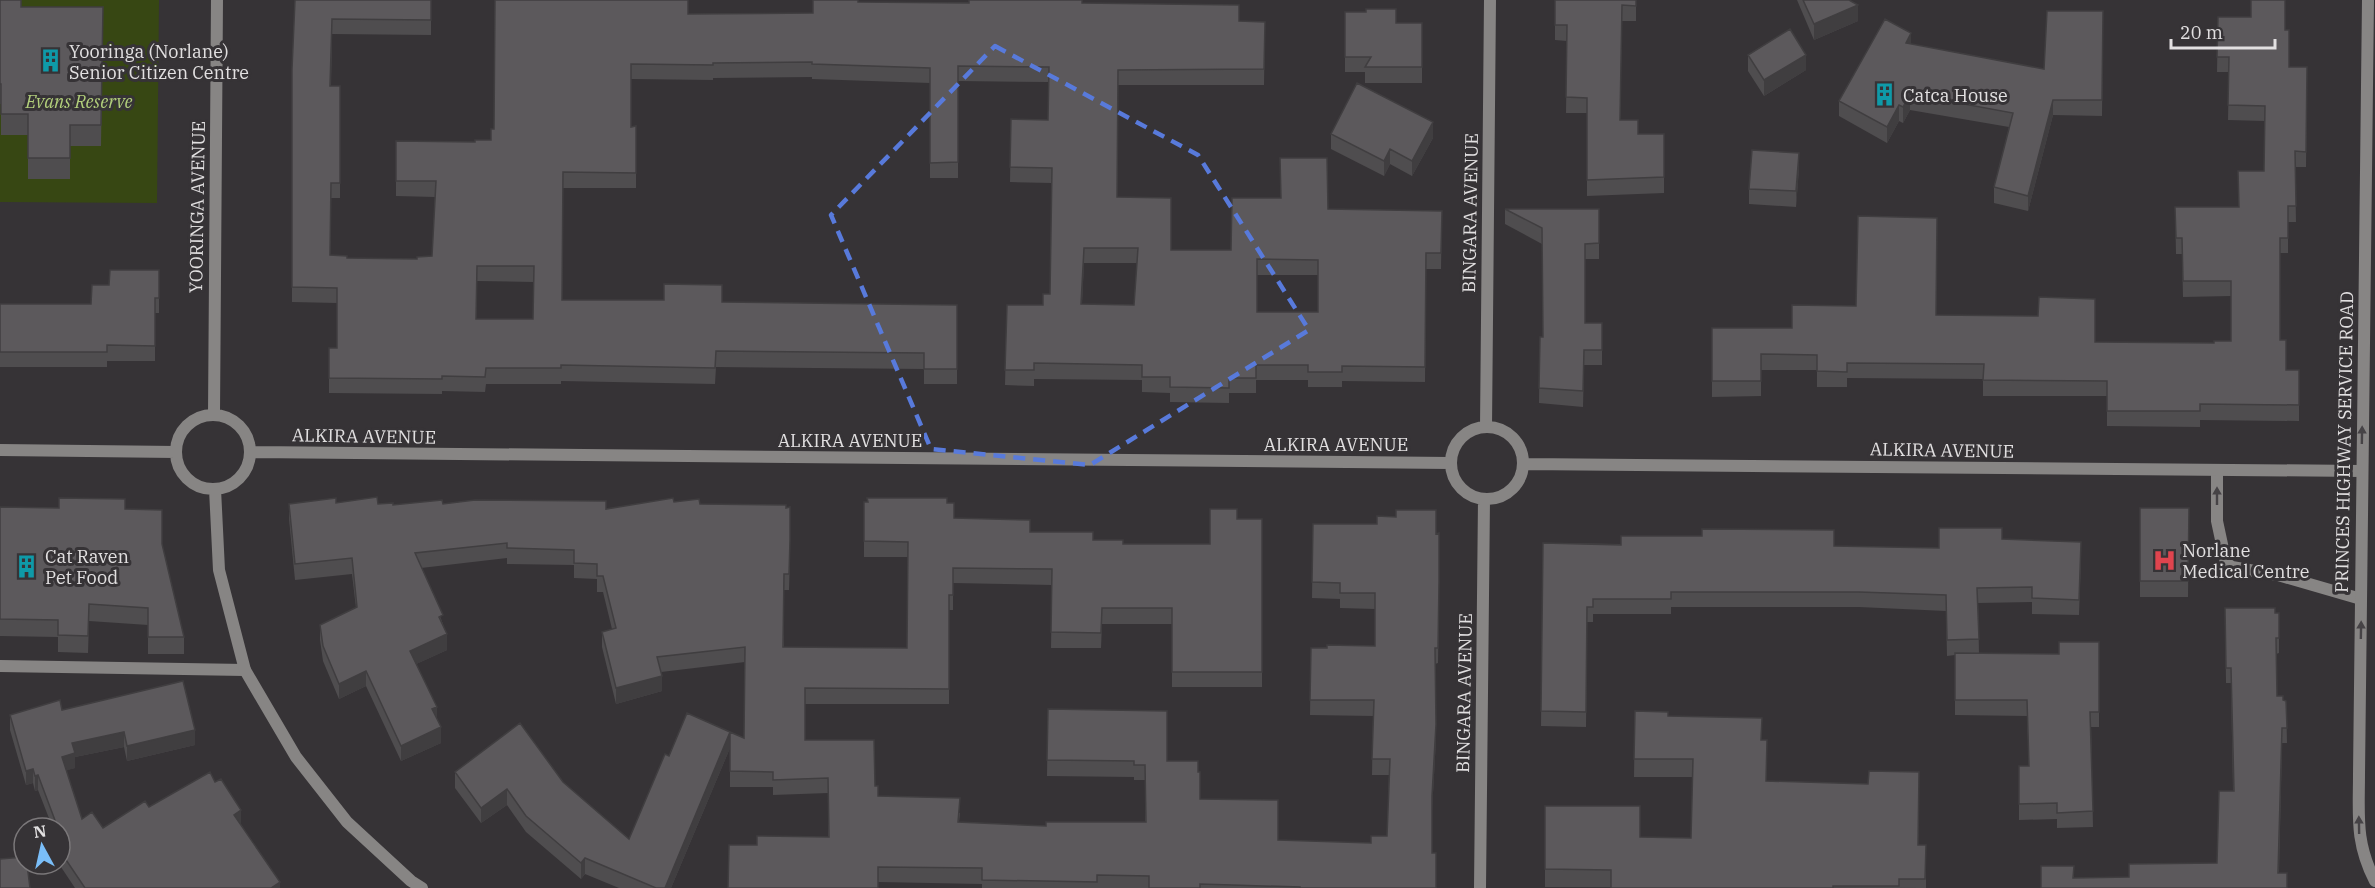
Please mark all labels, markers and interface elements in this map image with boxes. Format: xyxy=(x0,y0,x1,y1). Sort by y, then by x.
scale bar xyxy=(2171,12,2274,50)
text: 20 m xyxy=(2180,21,2223,44)
place label: Yooringa (Norlane) Senior Citizen Centre xyxy=(69,40,249,84)
building icon: Yooringa (Norlane) Senior Citizen Centre xyxy=(38,48,64,74)
building icon: Catca House xyxy=(1872,82,1898,108)
place label: Catca House xyxy=(1903,84,2008,107)
park label: Evans Reserve xyxy=(24,90,133,113)
street label: YOORINGA AVENUE xyxy=(184,121,210,293)
street label: BINGARA AVENUE xyxy=(1457,133,1483,293)
street label: PRINCES HIGHWAY SERVICE ROAD xyxy=(2330,291,2358,593)
street label: ALKIRA AVENUE xyxy=(292,423,436,449)
one-way arrow xyxy=(2357,426,2367,445)
street label: ALKIRA AVENUE xyxy=(778,429,922,452)
street label: ALKIRA AVENUE xyxy=(1264,433,1408,456)
street label: ALKIRA AVENUE xyxy=(1870,437,2014,463)
one-way arrow xyxy=(2212,487,2222,506)
place label: Norlane Medical Centre xyxy=(2182,539,2309,583)
place label: Cat Raven Pet Food xyxy=(45,545,129,589)
hospital icon: Norlane Medical Centre xyxy=(2151,547,2177,573)
building icon: Cat Raven Pet Food xyxy=(14,553,40,579)
street label: BINGARA AVENUE xyxy=(1451,613,1477,773)
one-way arrow xyxy=(2356,621,2365,640)
north arrow xyxy=(12,816,72,876)
one-way arrow xyxy=(2355,816,2364,835)
text: N xyxy=(32,820,48,842)

